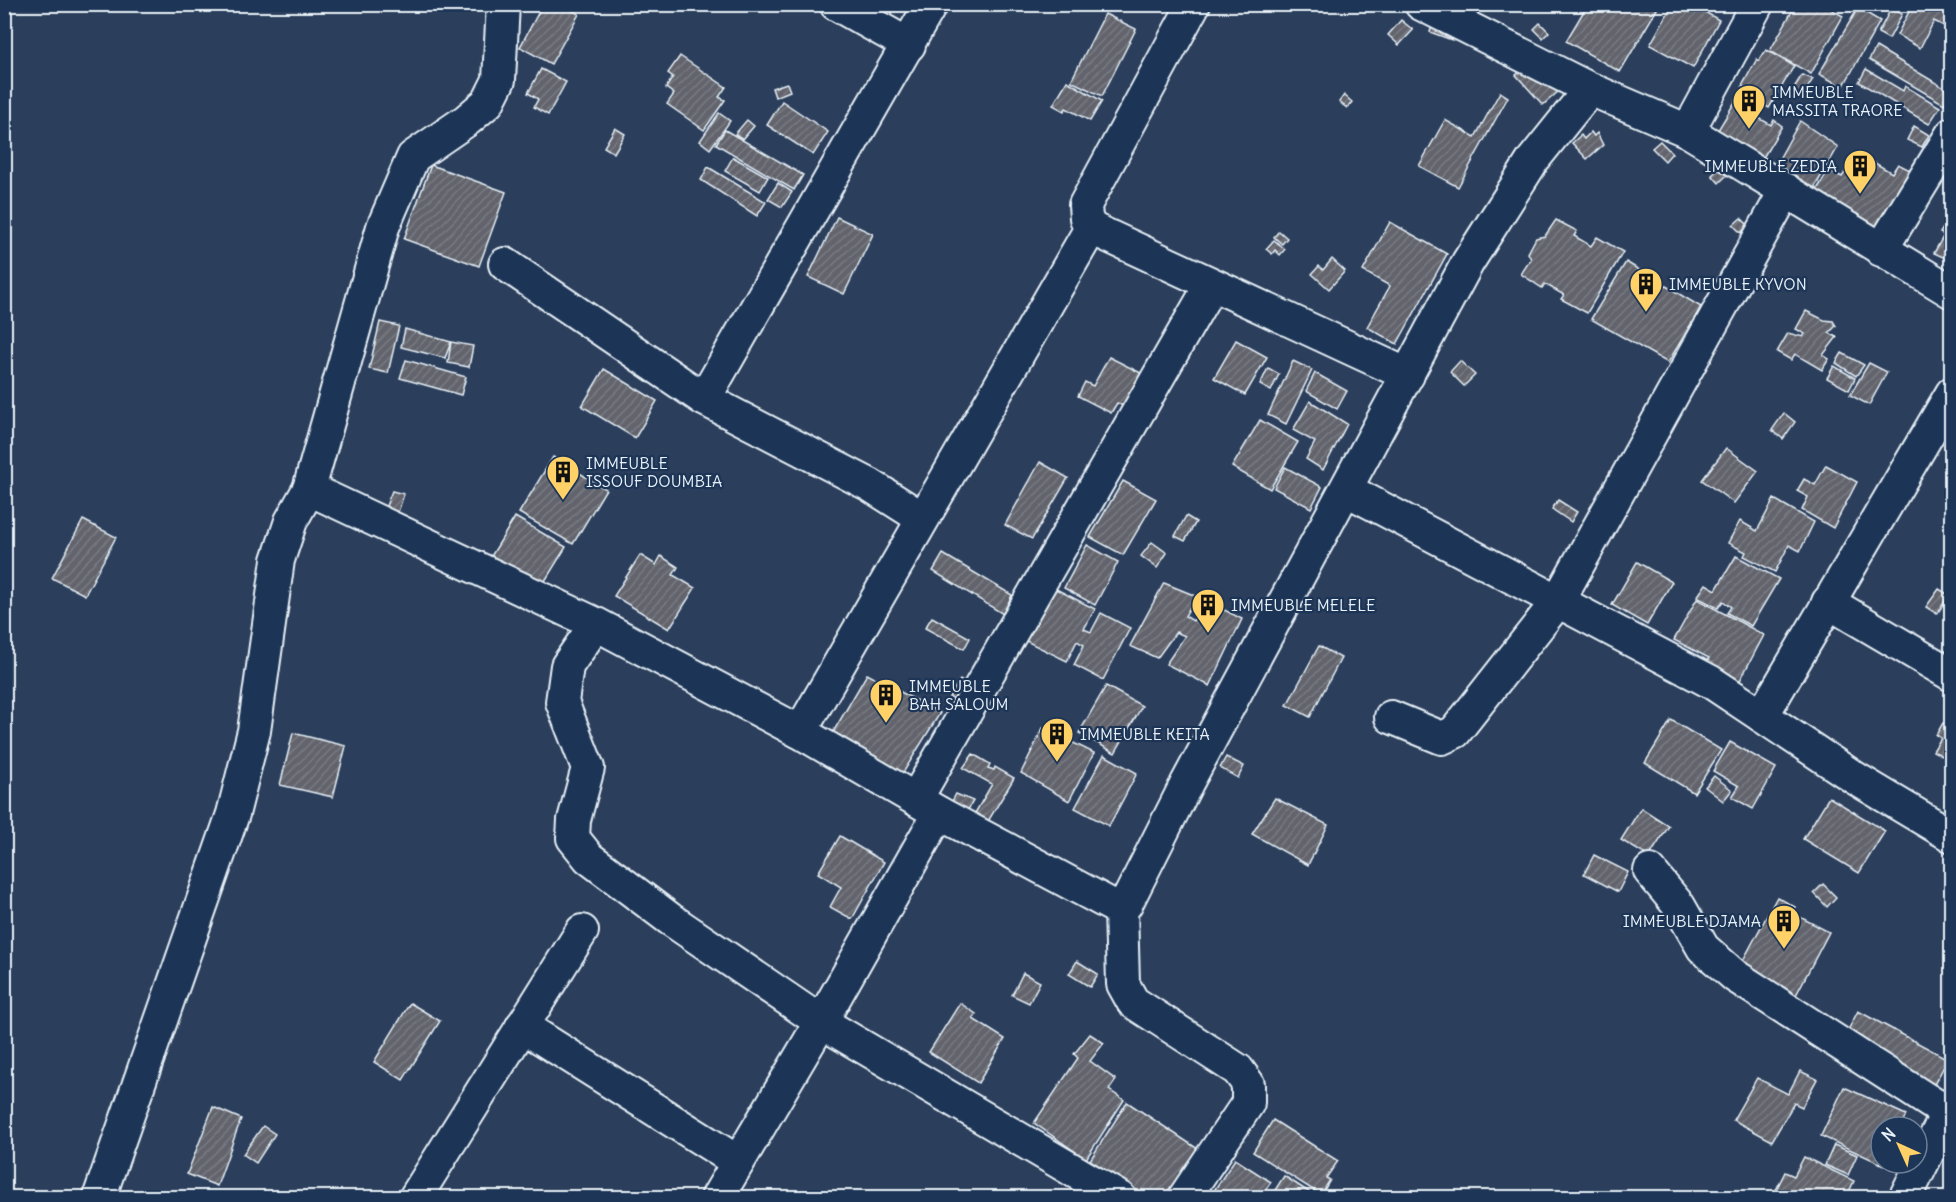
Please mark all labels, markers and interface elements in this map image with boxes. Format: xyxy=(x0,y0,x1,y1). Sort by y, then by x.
place label: IMMEUBLE MASSITA TRAORE xyxy=(1772,82,1903,120)
building icon: IMMEUBLE MASSITA TRAORE xyxy=(1731,83,1767,130)
building icon: IMMEUBLE ZEDIA xyxy=(1842,148,1878,195)
place label: IMMEUBLE ZEDIA xyxy=(1705,156,1837,176)
building icon: IMMEUBLE KYVON xyxy=(1628,266,1664,313)
place label: IMMEUBLE KYVON xyxy=(1669,274,1807,294)
place label: IMMEUBLE ISSOUF DOUMBIA xyxy=(586,453,722,491)
building icon: IMMEUBLE ISSOUF DOUMBIA xyxy=(545,454,581,501)
building icon: IMMEUBLE MELELE xyxy=(1190,587,1226,634)
place label: IMMEUBLE MELELE xyxy=(1231,595,1375,615)
place label: IMMEUBLE BAH SALOUM xyxy=(909,676,1009,714)
building icon: IMMEUBLE BAH SALOUM xyxy=(868,677,904,724)
building icon: IMMEUBLE KEITA xyxy=(1039,716,1075,763)
place label: IMMEUBLE KEITA xyxy=(1080,724,1210,744)
building icon: IMMEUBLE DJAMA xyxy=(1766,903,1802,950)
place label: IMMEUBLE DJAMA xyxy=(1623,911,1761,931)
north arrow xyxy=(1869,1115,1929,1175)
text: N xyxy=(1877,1123,1899,1145)

